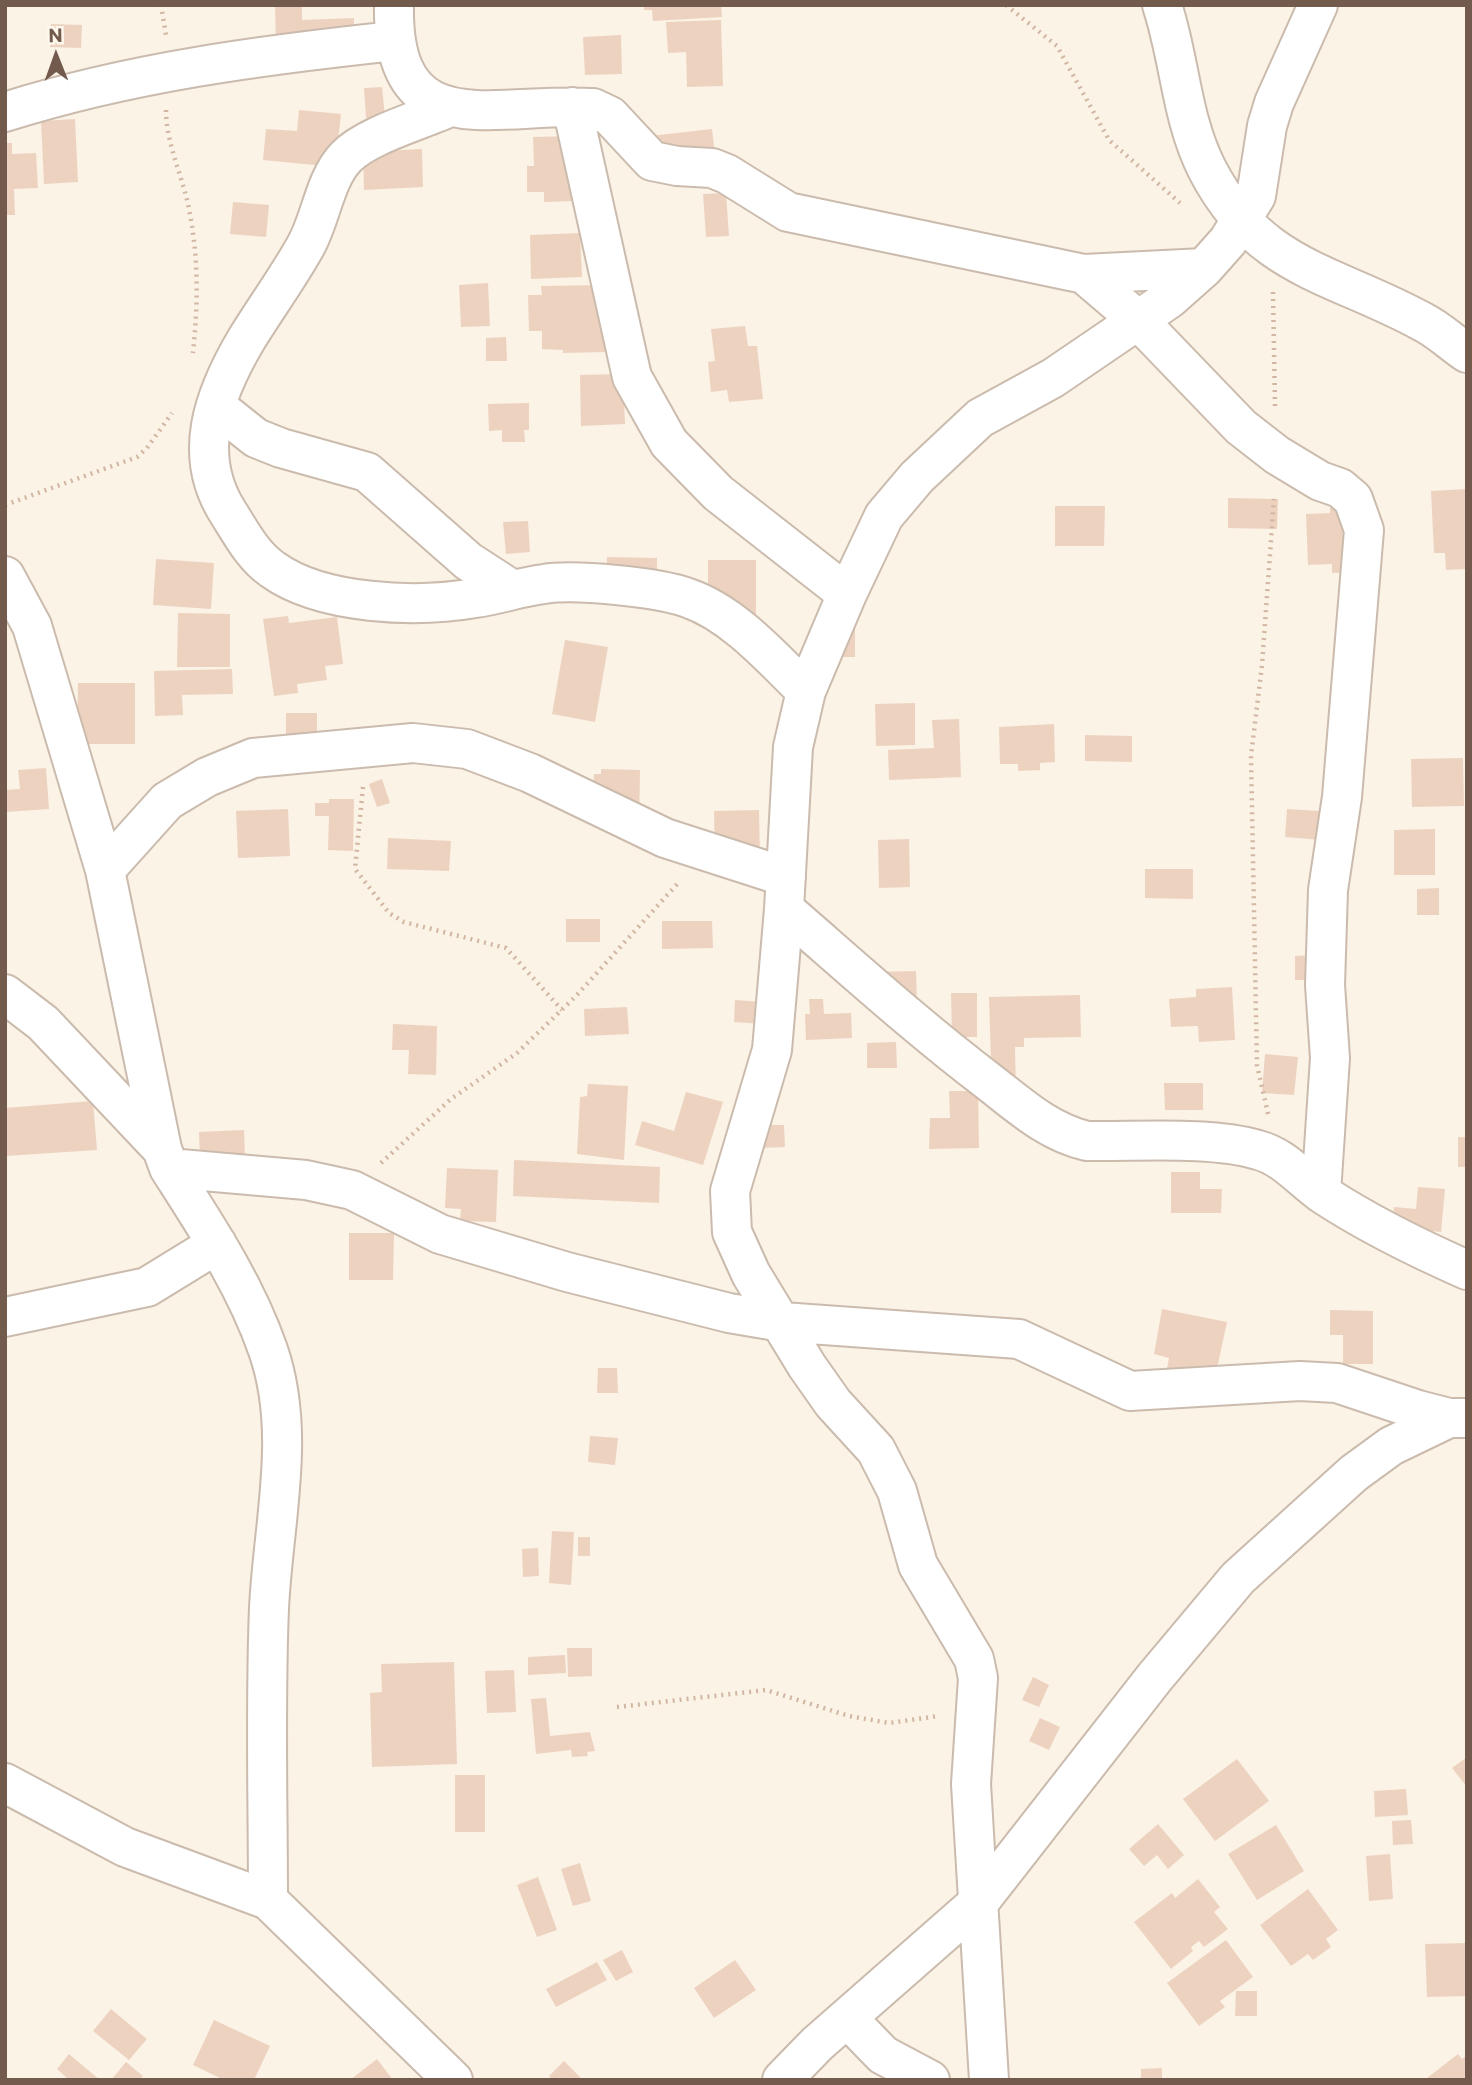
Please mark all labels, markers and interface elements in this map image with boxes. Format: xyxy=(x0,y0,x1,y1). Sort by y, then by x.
north arrow xyxy=(21,21,91,91)
text: N xyxy=(48,23,63,46)

